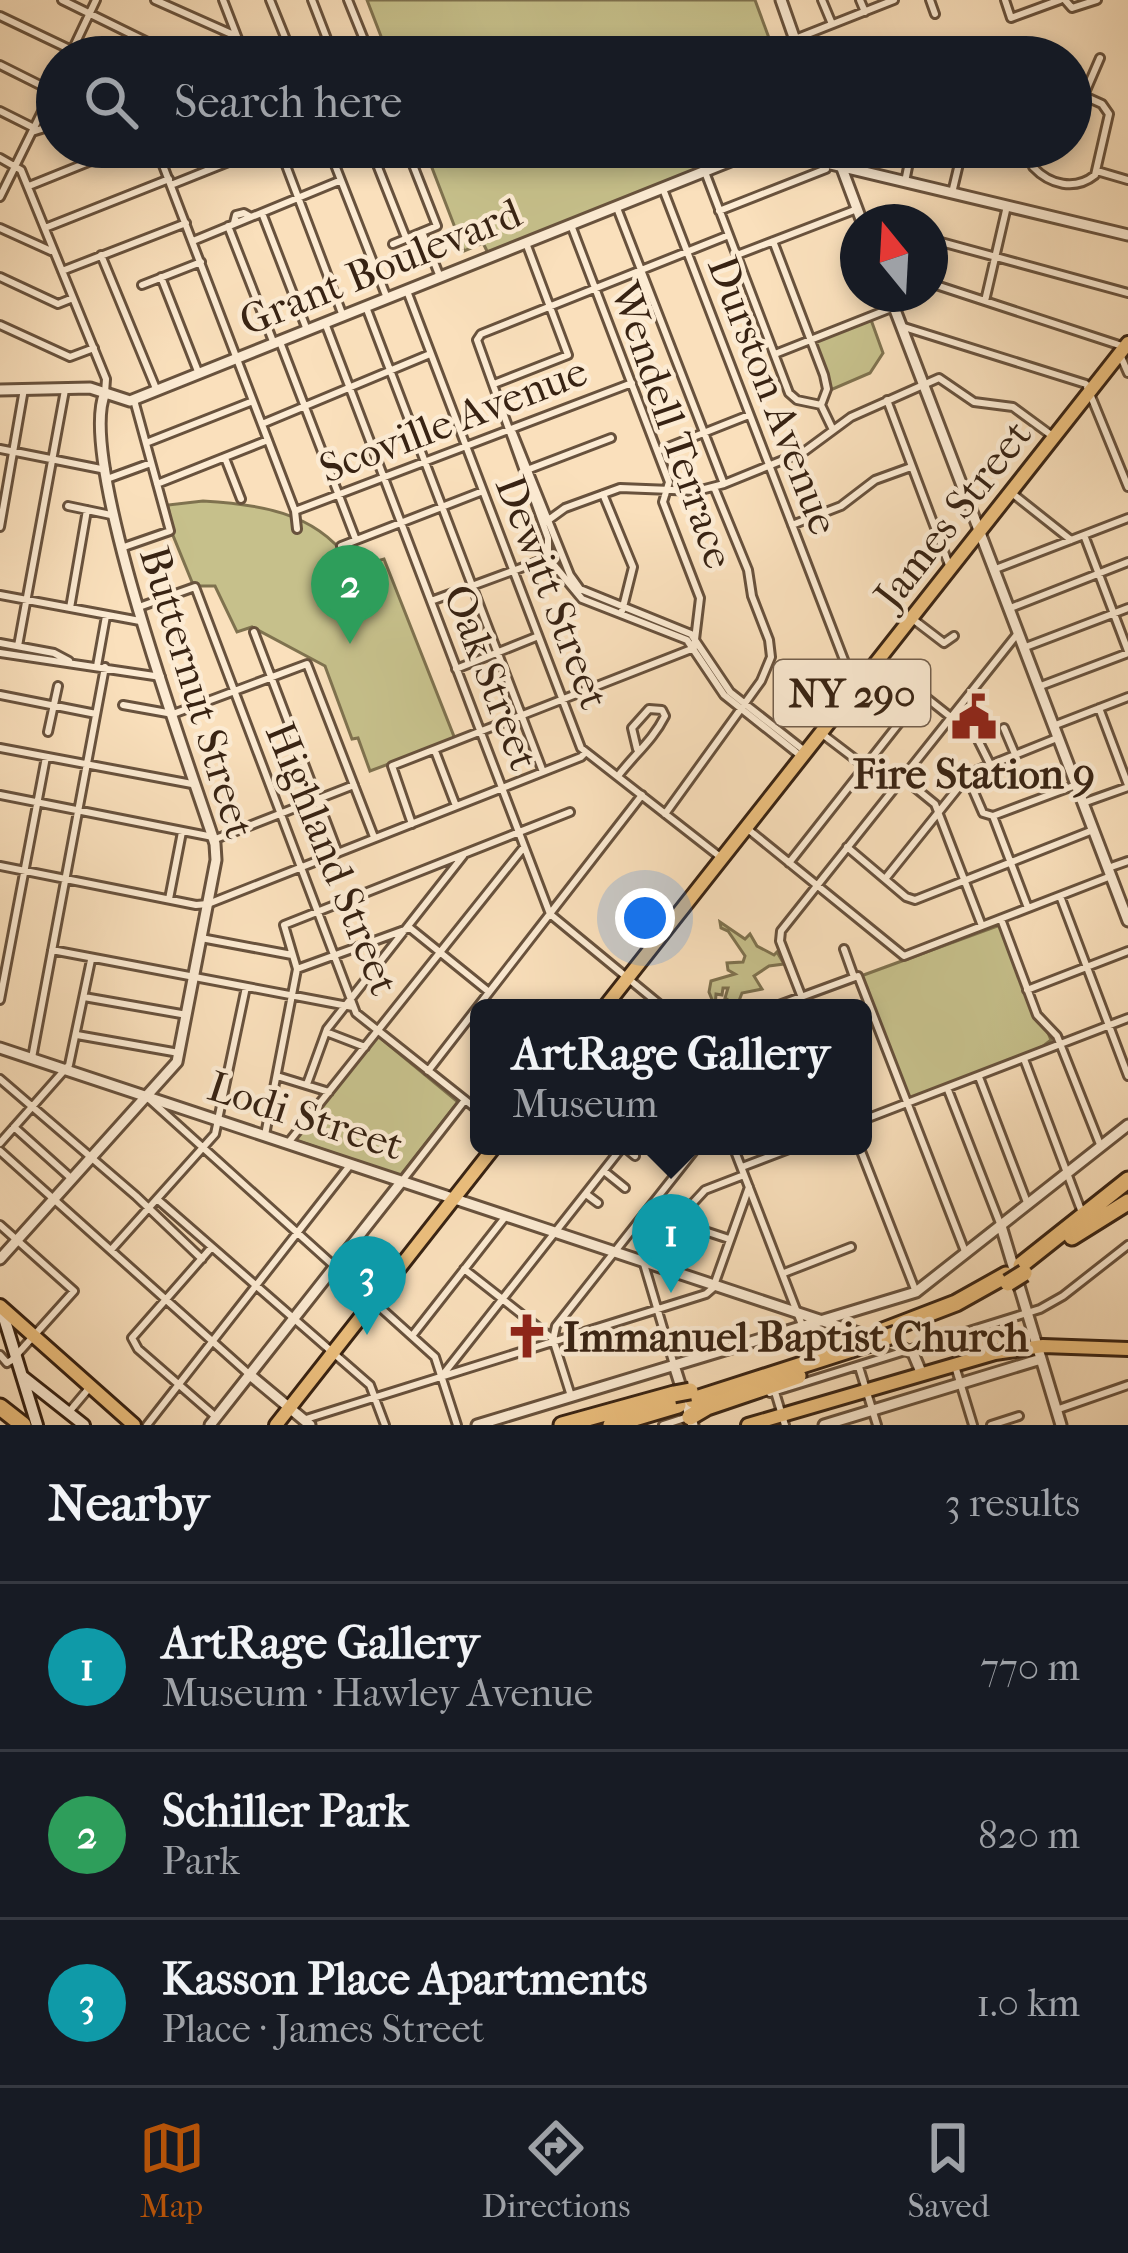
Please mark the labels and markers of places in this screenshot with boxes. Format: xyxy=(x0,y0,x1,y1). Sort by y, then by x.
pin: 2 xyxy=(311,545,389,644)
public building icon: Fire Station 9 xyxy=(949,692,999,742)
place label: Fire Station 9 xyxy=(853,750,1095,799)
pin: 1 xyxy=(632,1194,710,1293)
pin: 3 xyxy=(328,1236,406,1335)
church icon: Immanuel Baptist Church xyxy=(502,1311,552,1361)
place label: Immanuel Baptist Church xyxy=(563,1313,1029,1362)

